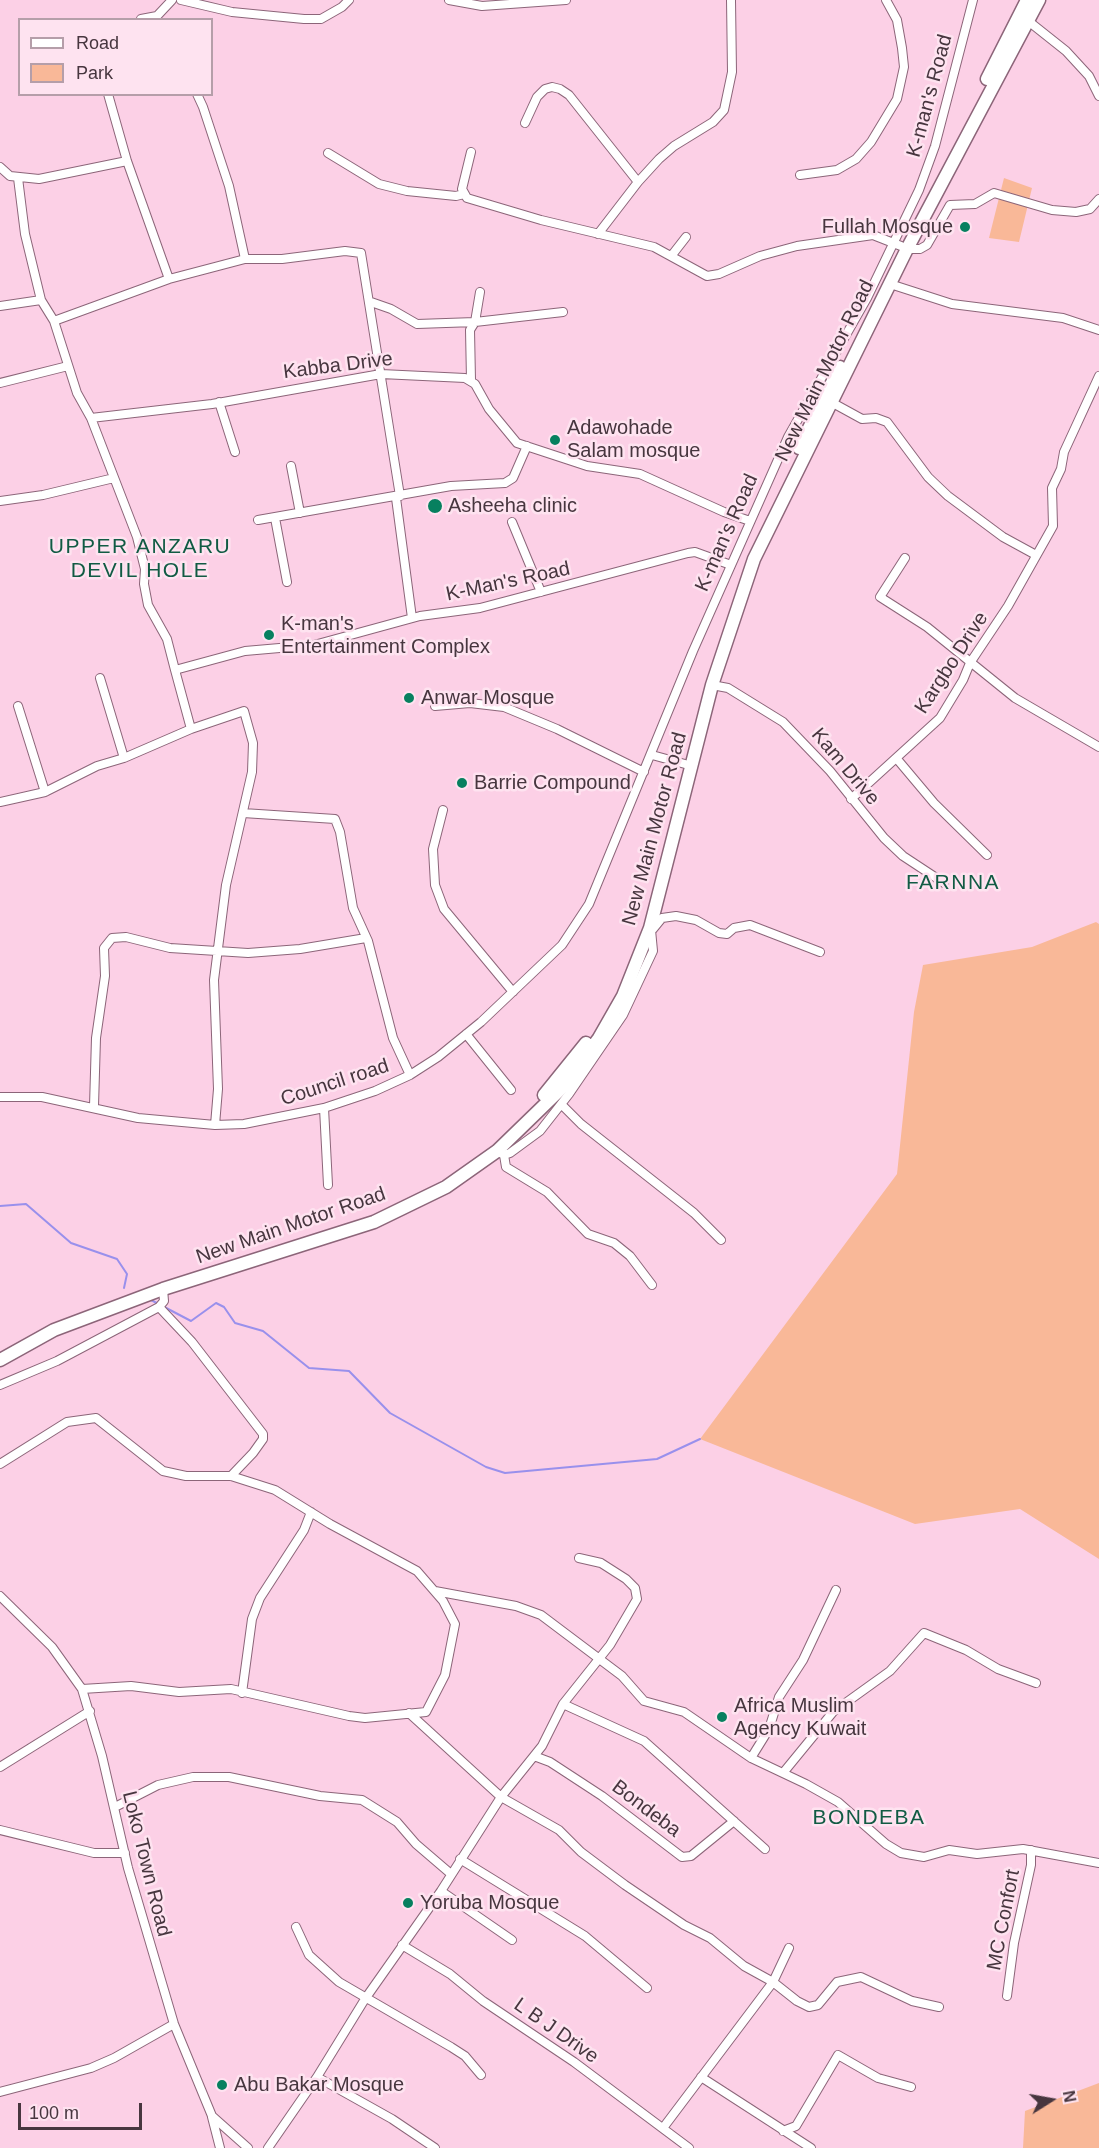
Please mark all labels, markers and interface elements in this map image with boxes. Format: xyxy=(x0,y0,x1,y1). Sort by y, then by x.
legend xyxy=(18,18,213,96)
street label: K-man's Road xyxy=(902,32,958,160)
text: Road xyxy=(76,33,119,53)
text: Park xyxy=(76,63,113,83)
place label: Fullah Mosque xyxy=(822,215,953,239)
marker: Fullah Mosque xyxy=(958,220,972,234)
street label: New Main Motor Road xyxy=(771,276,879,466)
street label: Kabba Drive xyxy=(282,347,394,385)
place label: Adawohade Salam mosque xyxy=(567,416,700,463)
marker: Adawohade Salam mosque xyxy=(548,433,562,447)
street label: K-man's Road xyxy=(690,471,764,595)
place label: Asheeha clinic xyxy=(448,494,577,518)
marker: Asheeha clinic xyxy=(426,497,444,515)
district label: UPPER ANZARU DEVIL HOLE xyxy=(49,534,231,584)
street label: K-Man's Road xyxy=(444,557,572,607)
street label: Kargbo Drive xyxy=(910,608,994,718)
place label: K-man's Entertainment Complex xyxy=(281,612,490,659)
marker: K-man's Entertainment Complex xyxy=(262,628,276,642)
place label: Anwar Mosque xyxy=(421,686,554,710)
marker: Anwar Mosque xyxy=(402,691,416,705)
street label: Kam Drive xyxy=(806,724,884,810)
street label: New Main Motor Road xyxy=(618,730,692,928)
place label: Barrie Compound xyxy=(474,771,631,795)
marker: Barrie Compound xyxy=(455,776,469,790)
district label: FARNNA xyxy=(906,870,1000,896)
street label: Council road xyxy=(278,1054,392,1112)
street label: New Main Motor Road xyxy=(193,1182,389,1270)
place label: Africa Muslim Agency Kuwait xyxy=(734,1694,866,1741)
marker: Africa Muslim Agency Kuwait xyxy=(715,1710,729,1724)
street label: Bondeba xyxy=(607,1775,685,1843)
street label: Loko Town Road xyxy=(116,1789,176,1939)
district label: BONDEBA xyxy=(812,1805,926,1831)
street label: MC Confort xyxy=(982,1868,1026,1972)
place label: Yoruba Mosque xyxy=(420,1891,559,1915)
marker: Yoruba Mosque xyxy=(401,1896,415,1910)
street label: L B J Drive xyxy=(509,1993,603,2069)
north arrow xyxy=(1021,2070,1081,2130)
place label: Abu Bakar Mosque xyxy=(234,2073,404,2097)
marker: Abu Bakar Mosque xyxy=(215,2078,229,2092)
text: N xyxy=(1060,2089,1079,2104)
scale bar xyxy=(21,2091,146,2129)
text: 100 m xyxy=(29,2103,79,2123)

